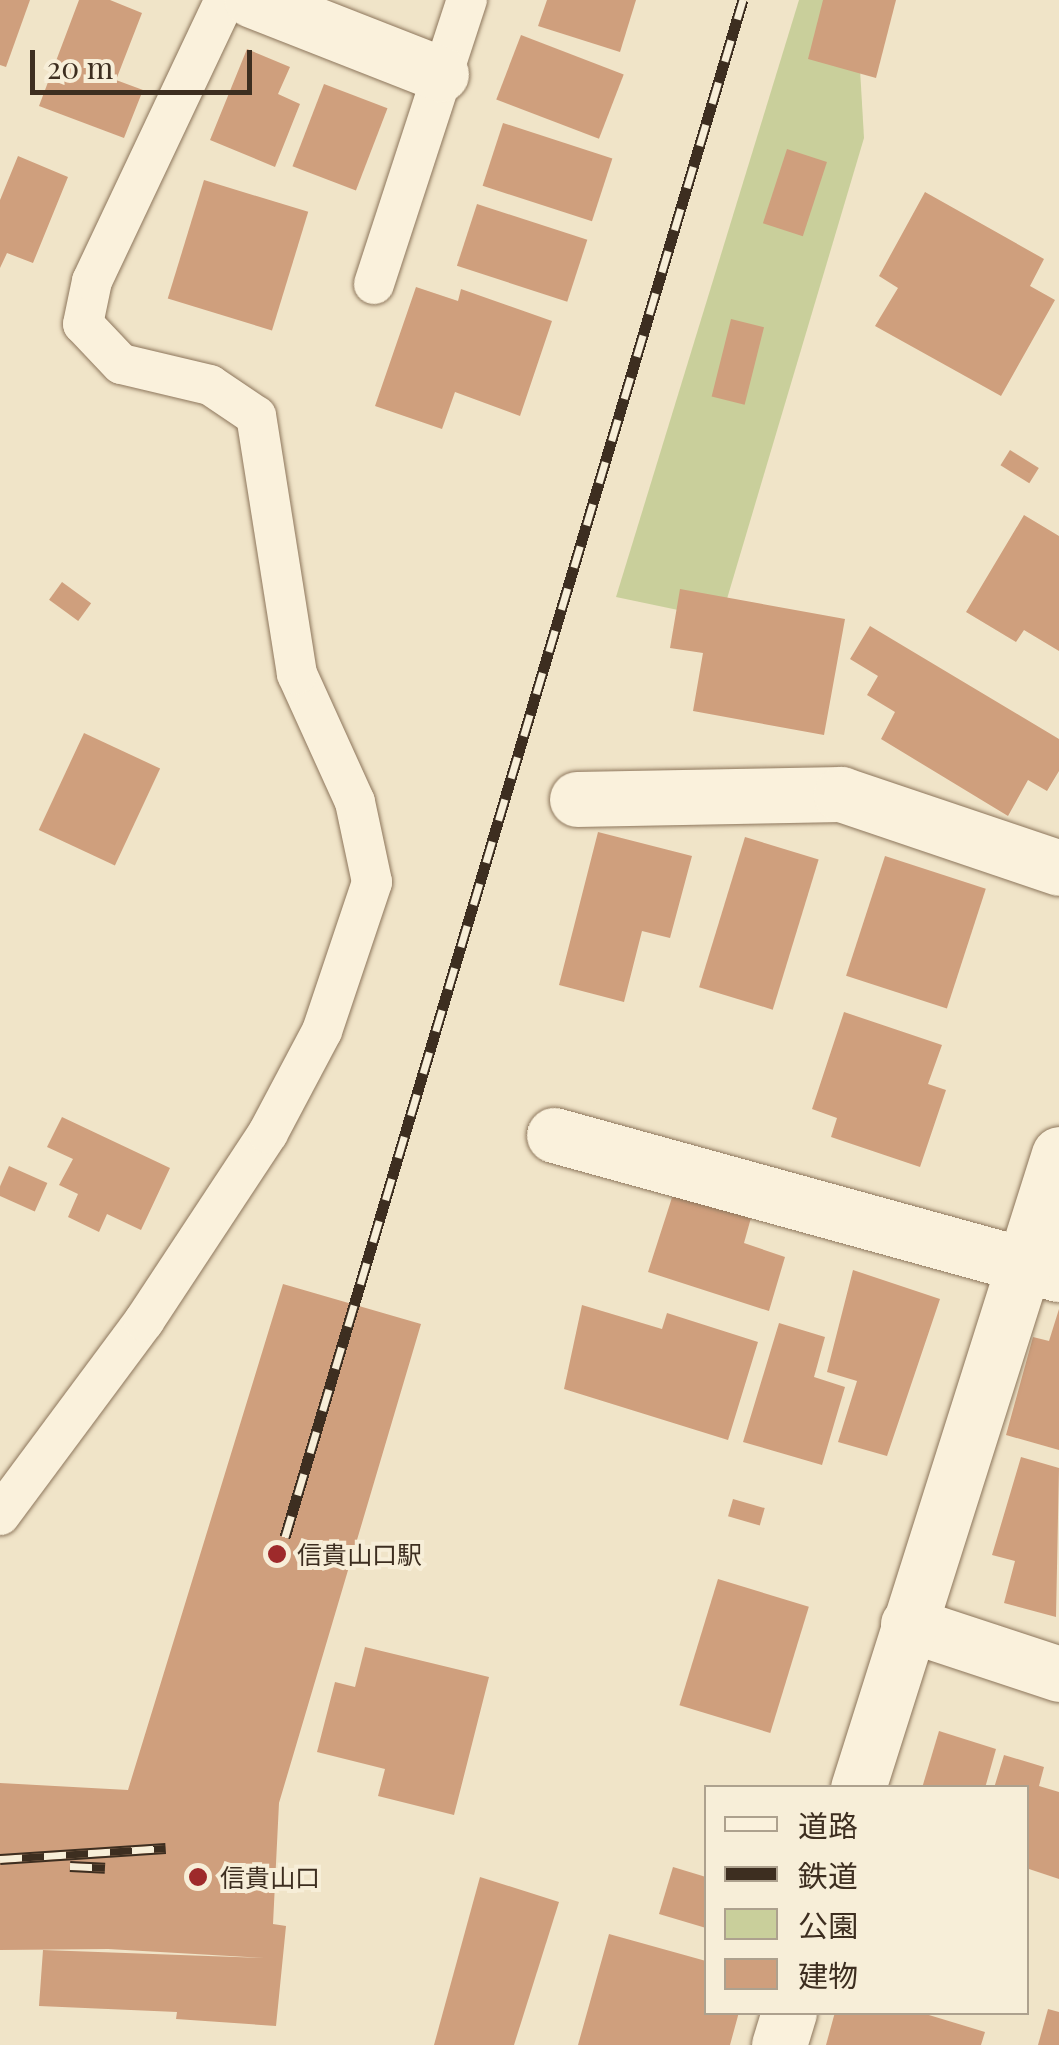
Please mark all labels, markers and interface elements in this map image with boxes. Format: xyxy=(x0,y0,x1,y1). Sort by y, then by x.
scale bar xyxy=(35,30,258,92)
text: 20 m xyxy=(47,47,113,87)
place label: 信貴山口駅 xyxy=(297,1539,422,1569)
marker: 信貴山口駅 xyxy=(266,1543,288,1565)
legend xyxy=(704,1785,1029,2015)
text: 道路 xyxy=(798,1805,858,1845)
text: 鉄道 xyxy=(798,1855,858,1895)
place label: 信貴山口 xyxy=(220,1862,320,1892)
marker: 信貴山口 xyxy=(185,1864,211,1890)
text: 公園 xyxy=(798,1905,858,1945)
text: 建物 xyxy=(798,1955,858,1995)

